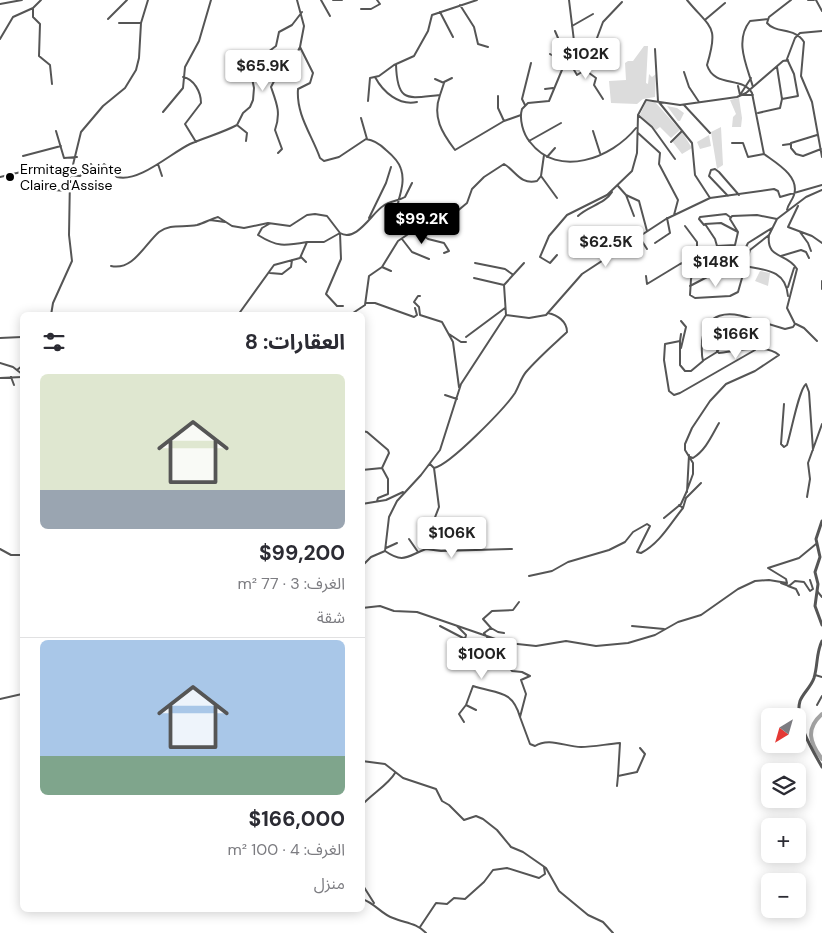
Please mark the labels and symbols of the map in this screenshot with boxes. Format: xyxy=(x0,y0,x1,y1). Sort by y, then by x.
pin: $102K xyxy=(551,38,621,80)
pin: $65.9K xyxy=(222,49,304,92)
place label: Ermitage Sainte Claire d'Assise xyxy=(20,160,122,194)
marker: Ermitage Sainte Claire d'Assise xyxy=(4,171,16,183)
pin: $99.2K xyxy=(381,202,463,245)
pin: $62.5K xyxy=(565,226,647,268)
pin: $148K xyxy=(681,246,751,288)
pin: $166K xyxy=(701,318,771,360)
pin: $106K xyxy=(417,516,487,559)
pin: $100K xyxy=(447,638,517,680)
north arrow xyxy=(761,708,806,752)

